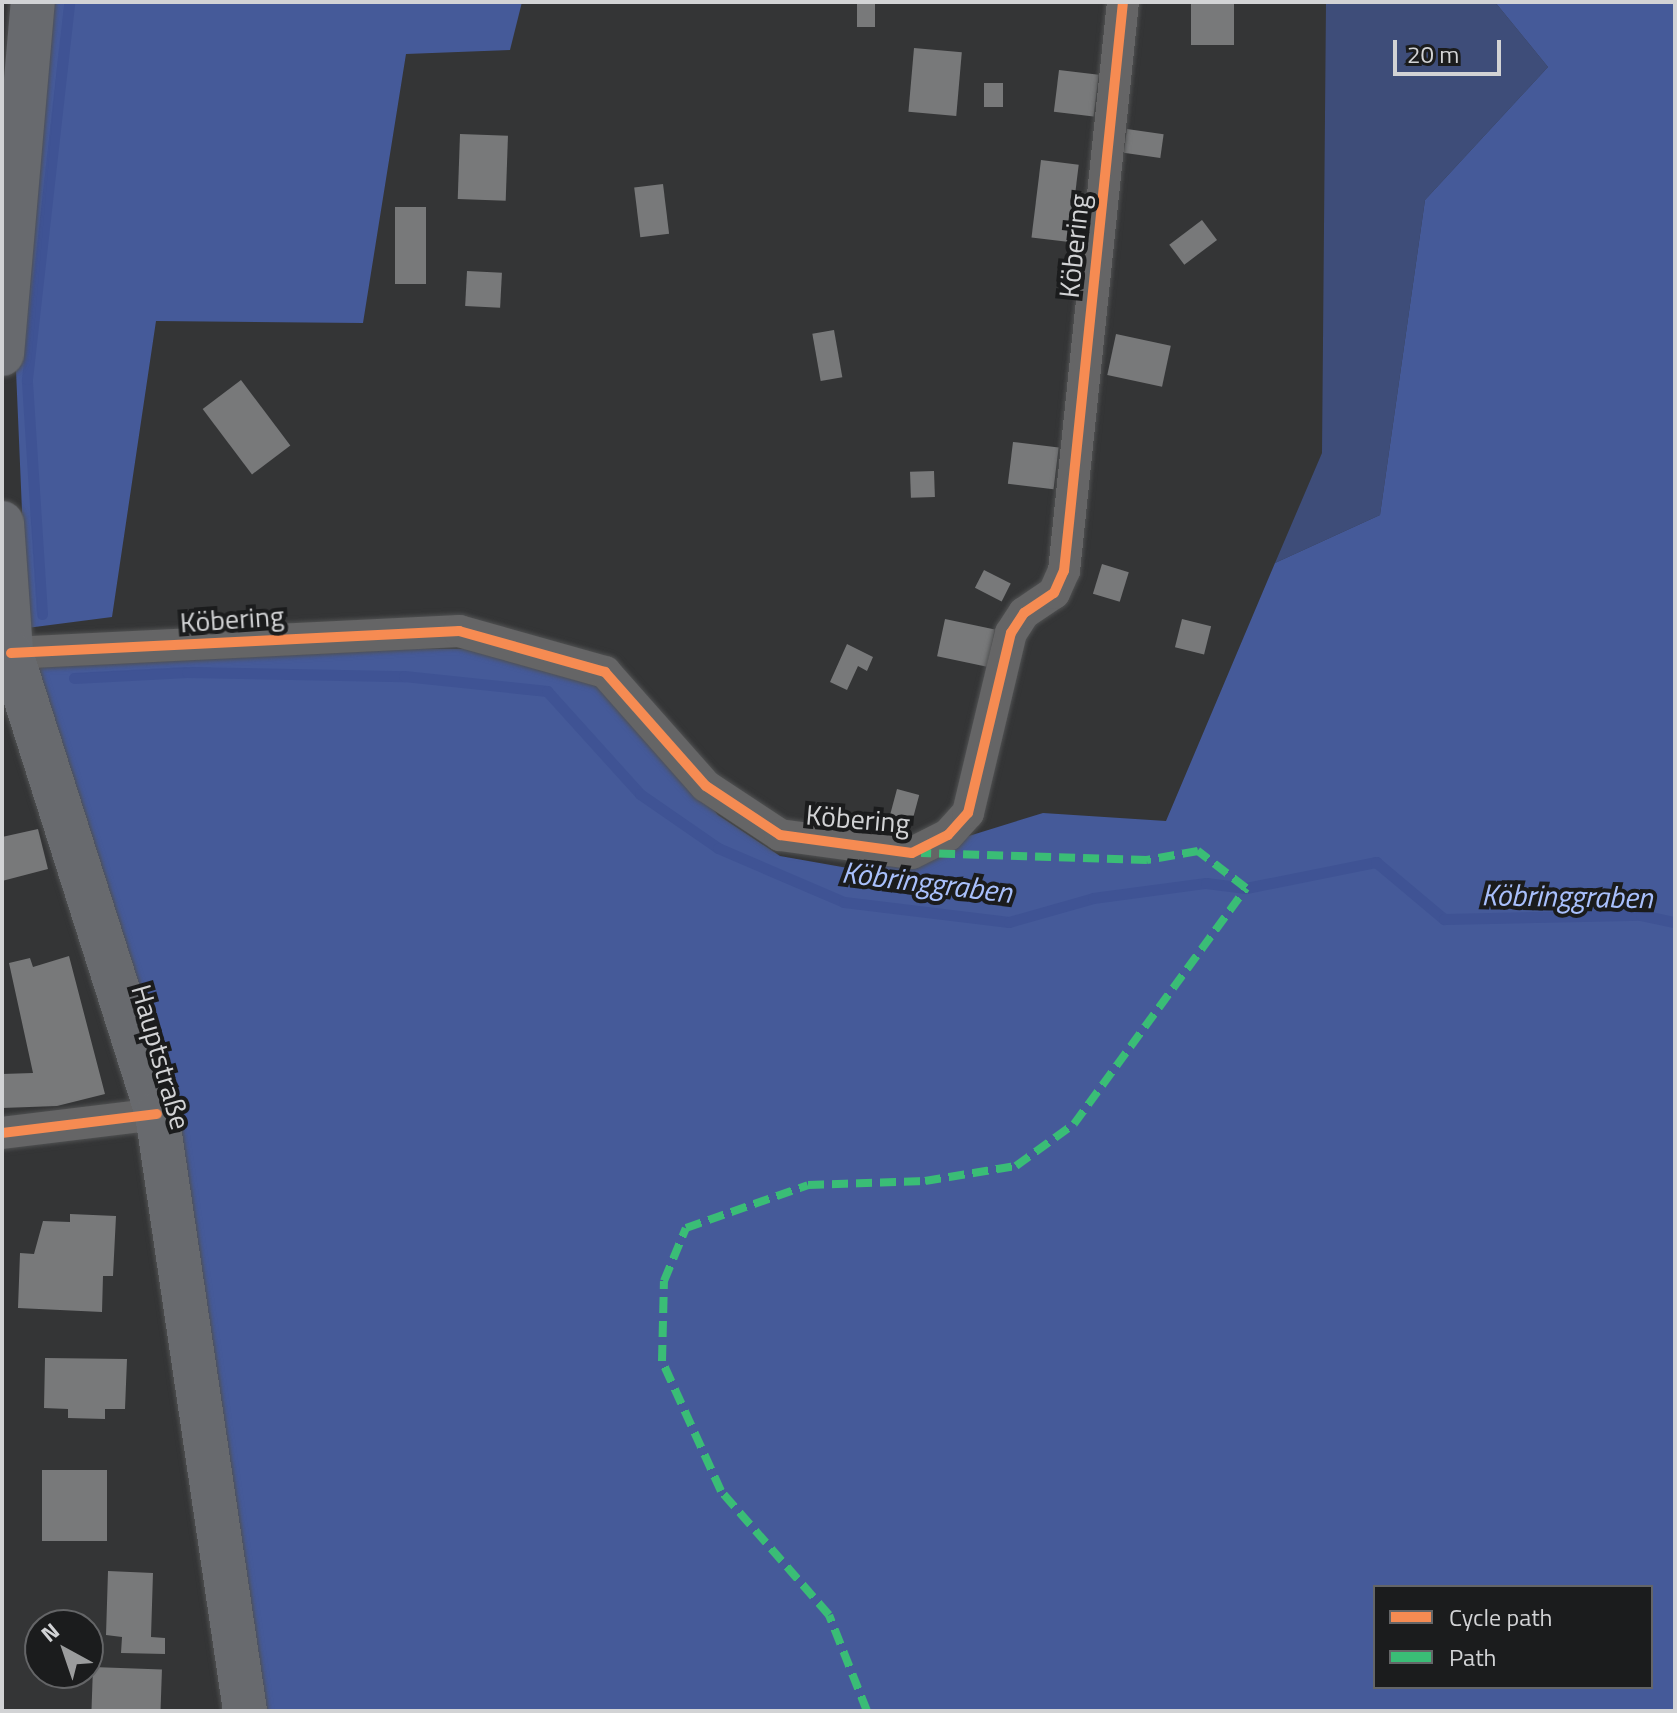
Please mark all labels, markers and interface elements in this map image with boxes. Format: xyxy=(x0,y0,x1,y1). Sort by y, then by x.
scale bar xyxy=(1397,24,1505,74)
text: 20 m xyxy=(1407,36,1459,72)
street label: Köbering xyxy=(1052,192,1096,300)
street label: Köbering xyxy=(179,599,285,639)
street label: Köbering xyxy=(805,798,911,840)
water label: Köbringgraben xyxy=(840,854,1014,910)
water label: Köbringgraben xyxy=(1481,877,1653,915)
street label: Hauptstraße xyxy=(124,981,198,1133)
legend xyxy=(1373,1585,1653,1689)
text: Cycle path xyxy=(1449,1599,1552,1635)
north arrow xyxy=(24,1609,104,1689)
text: N xyxy=(33,1614,67,1650)
text: Path xyxy=(1449,1639,1496,1675)

